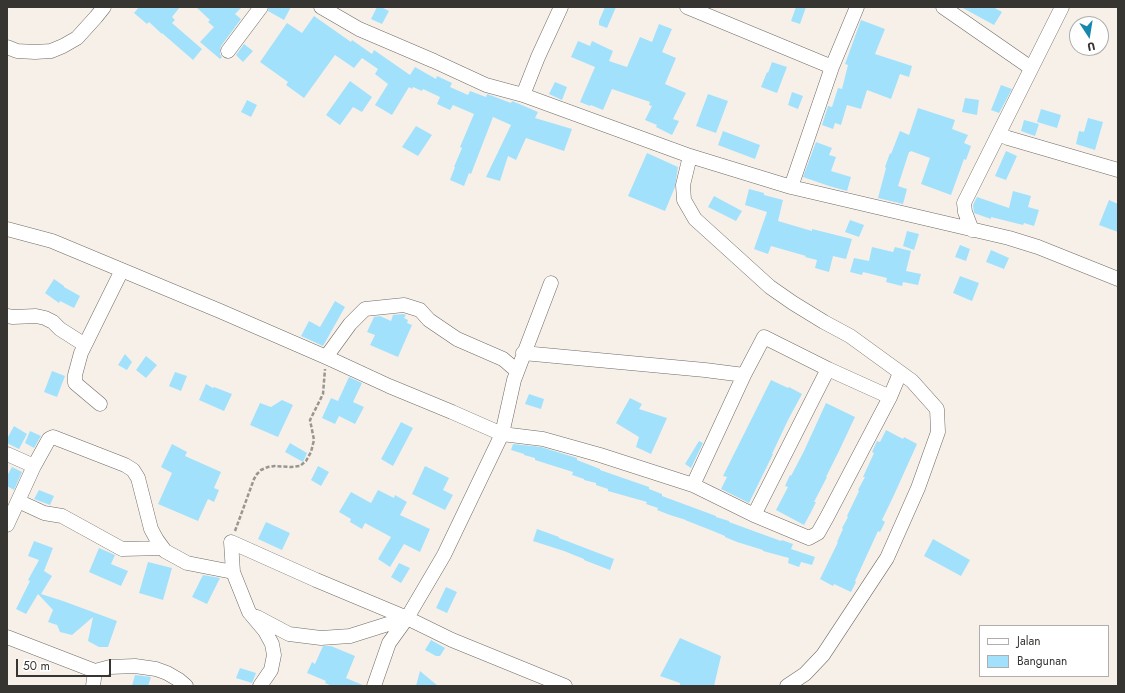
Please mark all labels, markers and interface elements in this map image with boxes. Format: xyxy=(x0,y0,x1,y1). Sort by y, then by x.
north arrow xyxy=(1069,16,1109,56)
text: U xyxy=(1086,38,1097,55)
legend xyxy=(979,625,1109,677)
text: Jalan xyxy=(1017,632,1040,650)
scale bar xyxy=(18,651,113,677)
text: Bangunan xyxy=(1017,652,1067,670)
text: 50 m xyxy=(23,657,50,675)

